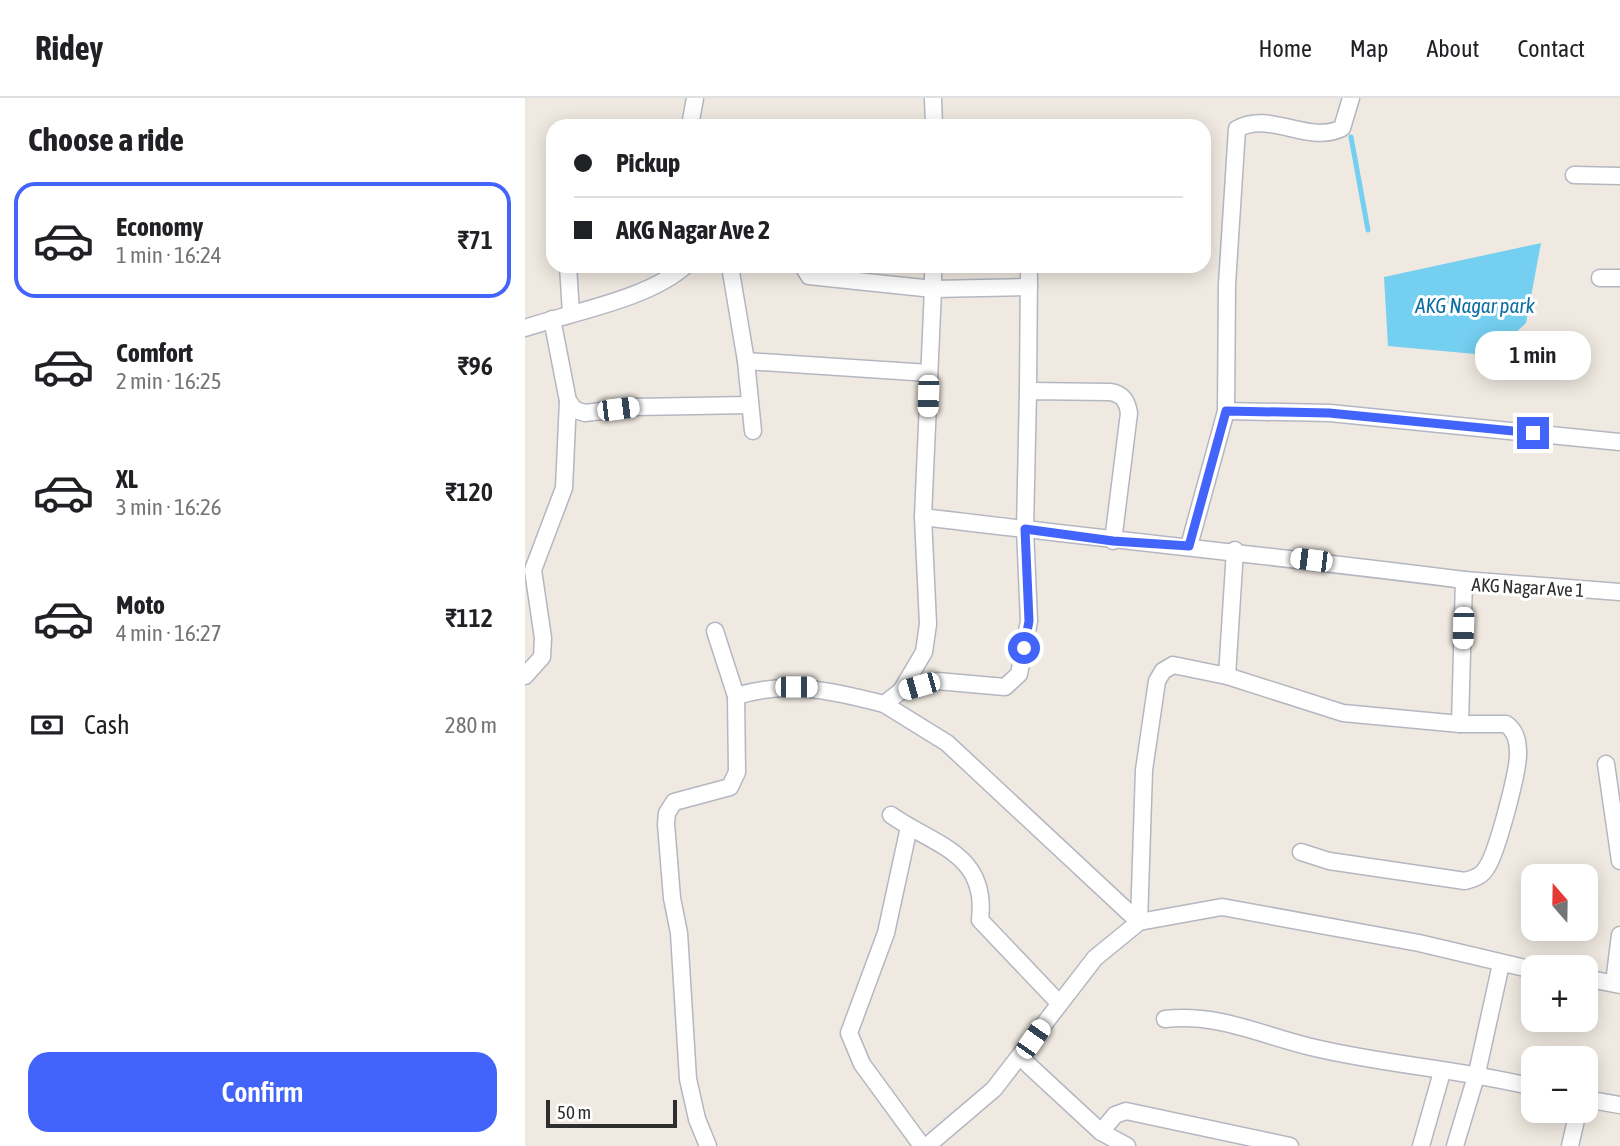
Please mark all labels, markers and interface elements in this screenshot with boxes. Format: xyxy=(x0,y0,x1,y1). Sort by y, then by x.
text: Ridey xyxy=(35,29,103,67)
text: Home xyxy=(1258,35,1312,62)
text: Map xyxy=(1350,35,1388,62)
text: About xyxy=(1426,35,1479,62)
text: Contact xyxy=(1517,35,1585,62)
text: Choose a ride xyxy=(28,121,184,158)
text: Pickup xyxy=(616,148,680,178)
icon: car xyxy=(32,209,95,272)
text: Economy xyxy=(116,212,203,242)
text: AKG Nagar Ave 2 xyxy=(616,215,770,245)
text: ₹71 xyxy=(457,225,493,255)
text: 1 min · 16:24 xyxy=(116,242,222,268)
water label: AKG Nagar park xyxy=(1414,293,1536,317)
callout: 1 min xyxy=(1475,331,1591,380)
icon: car xyxy=(32,335,95,398)
text: Comfort xyxy=(116,338,193,368)
text: 1 min xyxy=(1510,342,1556,368)
text: ₹96 xyxy=(457,351,493,381)
text: 2 min · 16:25 xyxy=(116,368,222,394)
car xyxy=(917,375,940,417)
car xyxy=(596,396,641,422)
route end xyxy=(1517,417,1549,449)
icon: car xyxy=(32,461,95,524)
text: XL xyxy=(116,464,138,494)
text: ₹120 xyxy=(445,477,493,507)
text: 3 min · 16:26 xyxy=(116,494,222,520)
car xyxy=(1289,547,1334,573)
street label: AKG Nagar Ave 1 xyxy=(1471,573,1585,601)
icon: car xyxy=(32,587,95,650)
text: Moto xyxy=(116,590,165,620)
text: ₹112 xyxy=(445,603,493,633)
car xyxy=(1452,607,1475,649)
text: 4 min · 16:27 xyxy=(116,620,222,646)
route start xyxy=(1008,632,1040,664)
car xyxy=(896,670,943,702)
car xyxy=(776,677,818,698)
icon: cash xyxy=(28,706,66,744)
text: Cash xyxy=(84,710,130,740)
text: 280 m xyxy=(445,712,497,738)
north arrow xyxy=(1521,864,1598,942)
map controls xyxy=(1521,864,1598,1123)
button: + xyxy=(1521,955,1598,1032)
car xyxy=(1013,1016,1054,1062)
button: − xyxy=(1521,1046,1598,1123)
button: Confirm xyxy=(28,1052,497,1132)
scale bar xyxy=(546,1097,677,1129)
text: 50 m xyxy=(557,1101,591,1123)

